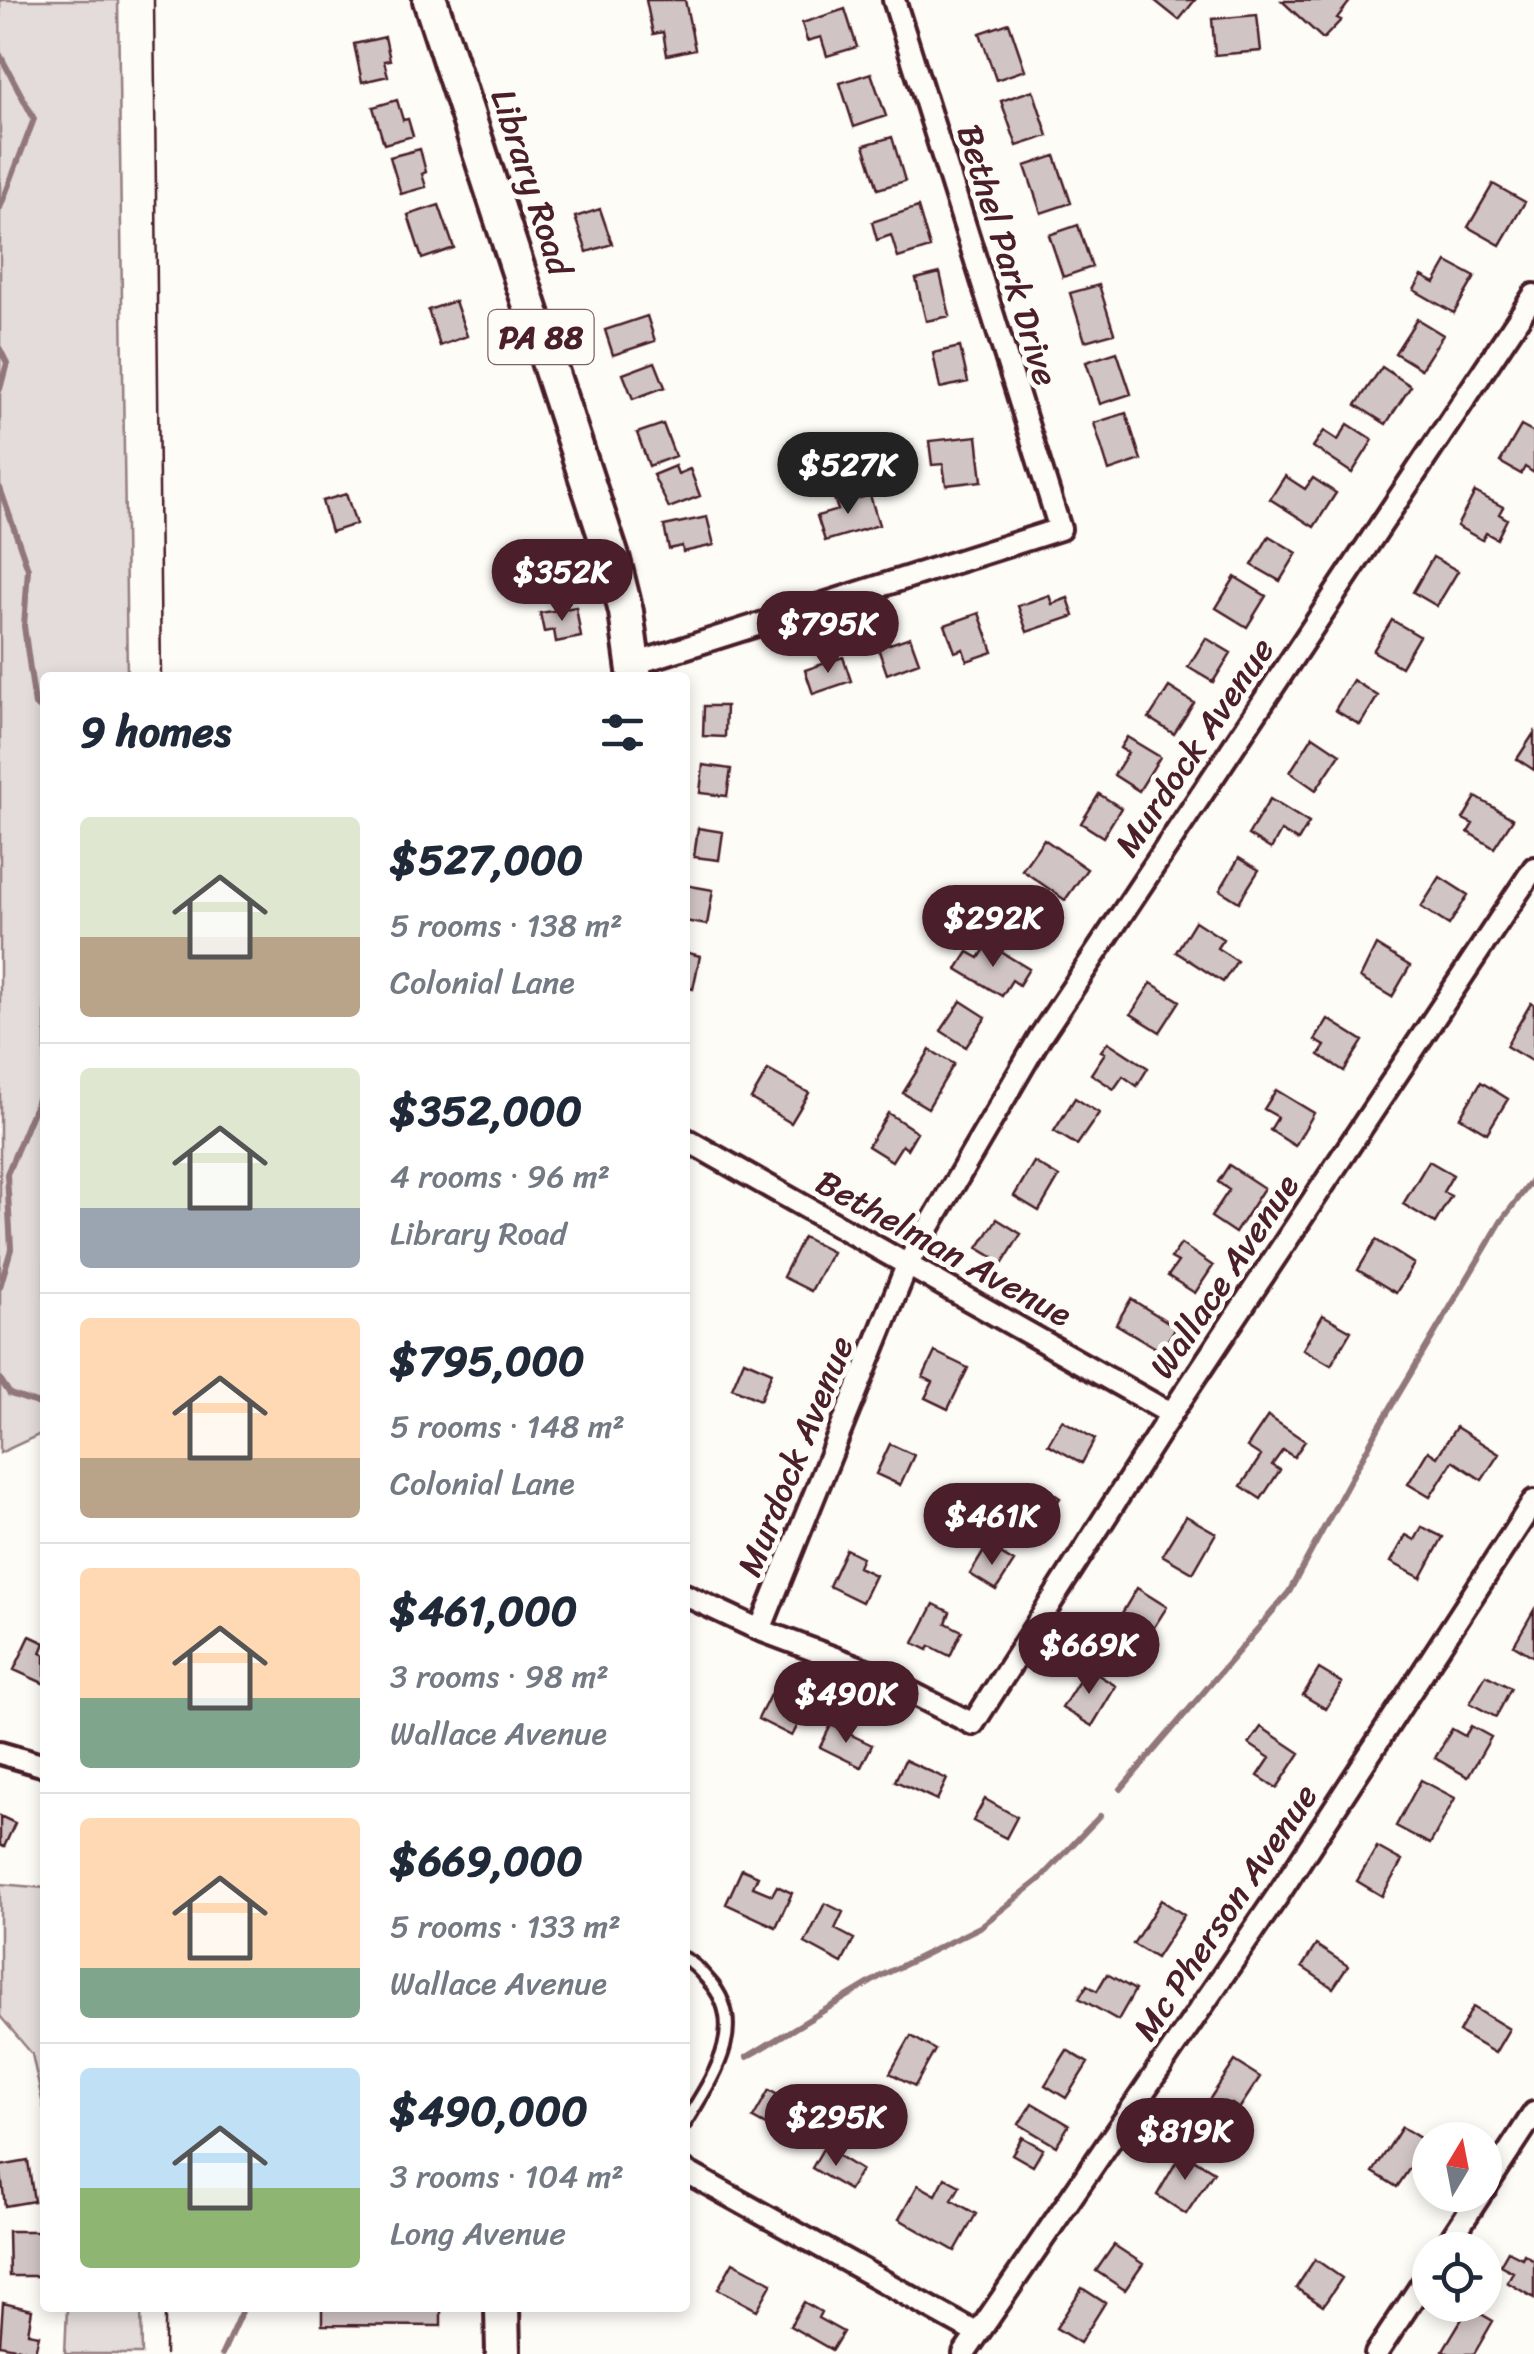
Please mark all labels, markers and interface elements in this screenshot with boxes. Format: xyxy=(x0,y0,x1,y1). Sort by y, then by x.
street label: Library Road xyxy=(473,81,592,286)
street label: Bethel Park Drive xyxy=(939,116,1077,394)
road number: PA 88 xyxy=(488,310,594,364)
pin: $527K xyxy=(778,432,918,517)
text: $527K xyxy=(799,436,897,493)
pin: $352K xyxy=(492,539,632,624)
text: $352K xyxy=(514,543,610,600)
pin: $795K xyxy=(758,591,898,676)
text: $795K xyxy=(779,595,877,652)
street label: Murdock Avenue xyxy=(1097,624,1291,870)
text: 9 homes xyxy=(80,695,231,769)
icon: filters xyxy=(595,705,650,760)
text: $527,000 xyxy=(390,823,583,897)
icon: home xyxy=(160,857,280,977)
pin: $292K xyxy=(923,885,1063,970)
text: $292K xyxy=(944,889,1042,946)
text: 5 rooms · 138 m² xyxy=(390,897,622,954)
text: Colonial Lane xyxy=(390,954,575,1011)
text: $352,000 xyxy=(390,1074,582,1148)
icon: home xyxy=(160,1108,280,1228)
text: 4 rooms · 96 m² xyxy=(390,1148,610,1205)
street label: Bethelman Avenue xyxy=(804,1152,1084,1344)
street label: Wallace Avenue xyxy=(1132,1160,1316,1392)
text: Library Road xyxy=(390,1205,567,1262)
text: $795,000 xyxy=(390,1324,585,1398)
street label: Murdock Avenue xyxy=(719,1326,871,1586)
icon: home xyxy=(160,1358,280,1478)
text: 5 rooms · 148 m² xyxy=(390,1398,625,1455)
text: Colonial Lane xyxy=(390,1455,575,1512)
pin: $461K xyxy=(922,1483,1062,1568)
text: $461K xyxy=(946,1487,1038,1544)
text: $461,000 xyxy=(390,1574,577,1648)
icon: home xyxy=(160,1608,280,1728)
pin: $669K xyxy=(1019,1612,1159,1697)
text: $669K xyxy=(1041,1616,1138,1673)
text: 3 rooms · 98 m² xyxy=(390,1648,609,1705)
pin: $490K xyxy=(776,1661,916,1746)
text: $490K xyxy=(796,1665,896,1722)
text: Wallace Avenue xyxy=(390,1705,607,1762)
street label: Mc Pherson Avenue xyxy=(1115,1770,1335,2054)
text: $669,000 xyxy=(390,1824,583,1898)
icon: home xyxy=(160,1858,280,1978)
text: 5 rooms · 133 m² xyxy=(390,1898,621,1955)
text: Wallace Avenue xyxy=(390,1955,607,2012)
text: $490,000 xyxy=(390,2074,588,2148)
pin: $295K xyxy=(766,2084,906,2169)
text: $295K xyxy=(787,2088,885,2145)
pin: $819K xyxy=(1115,2098,1255,2183)
text: $819K xyxy=(1138,2102,1232,2159)
icon: home xyxy=(160,2108,280,2228)
north arrow xyxy=(1412,2122,1502,2212)
map controls xyxy=(1412,2122,1502,2322)
text: 3 rooms · 104 m² xyxy=(390,2148,624,2205)
text: Long Avenue xyxy=(390,2205,566,2262)
button: locate xyxy=(1412,2232,1502,2322)

